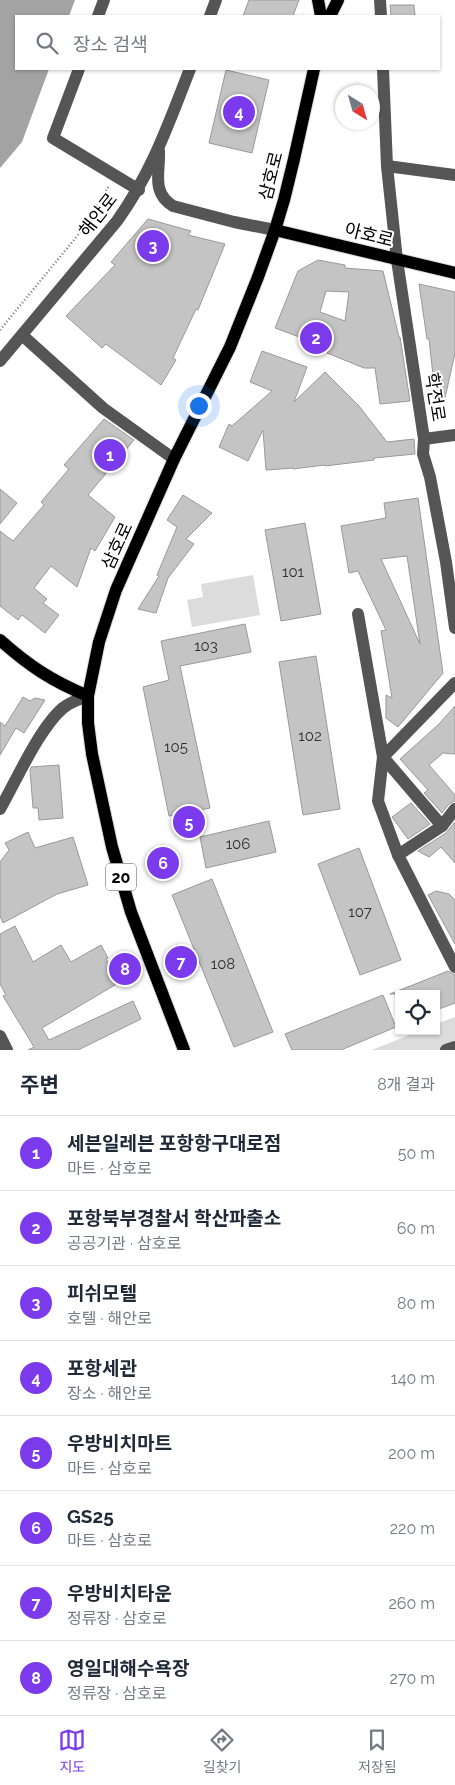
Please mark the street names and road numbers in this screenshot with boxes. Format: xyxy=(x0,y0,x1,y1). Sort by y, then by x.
street label: 삼호로 xyxy=(254,149,287,203)
street label: 해안로 xyxy=(74,189,121,241)
street label: 아호로 xyxy=(342,218,396,251)
street label: 학전로 xyxy=(421,371,450,423)
street label: 삼호로 xyxy=(97,519,137,573)
road number: 20 xyxy=(106,864,136,890)

